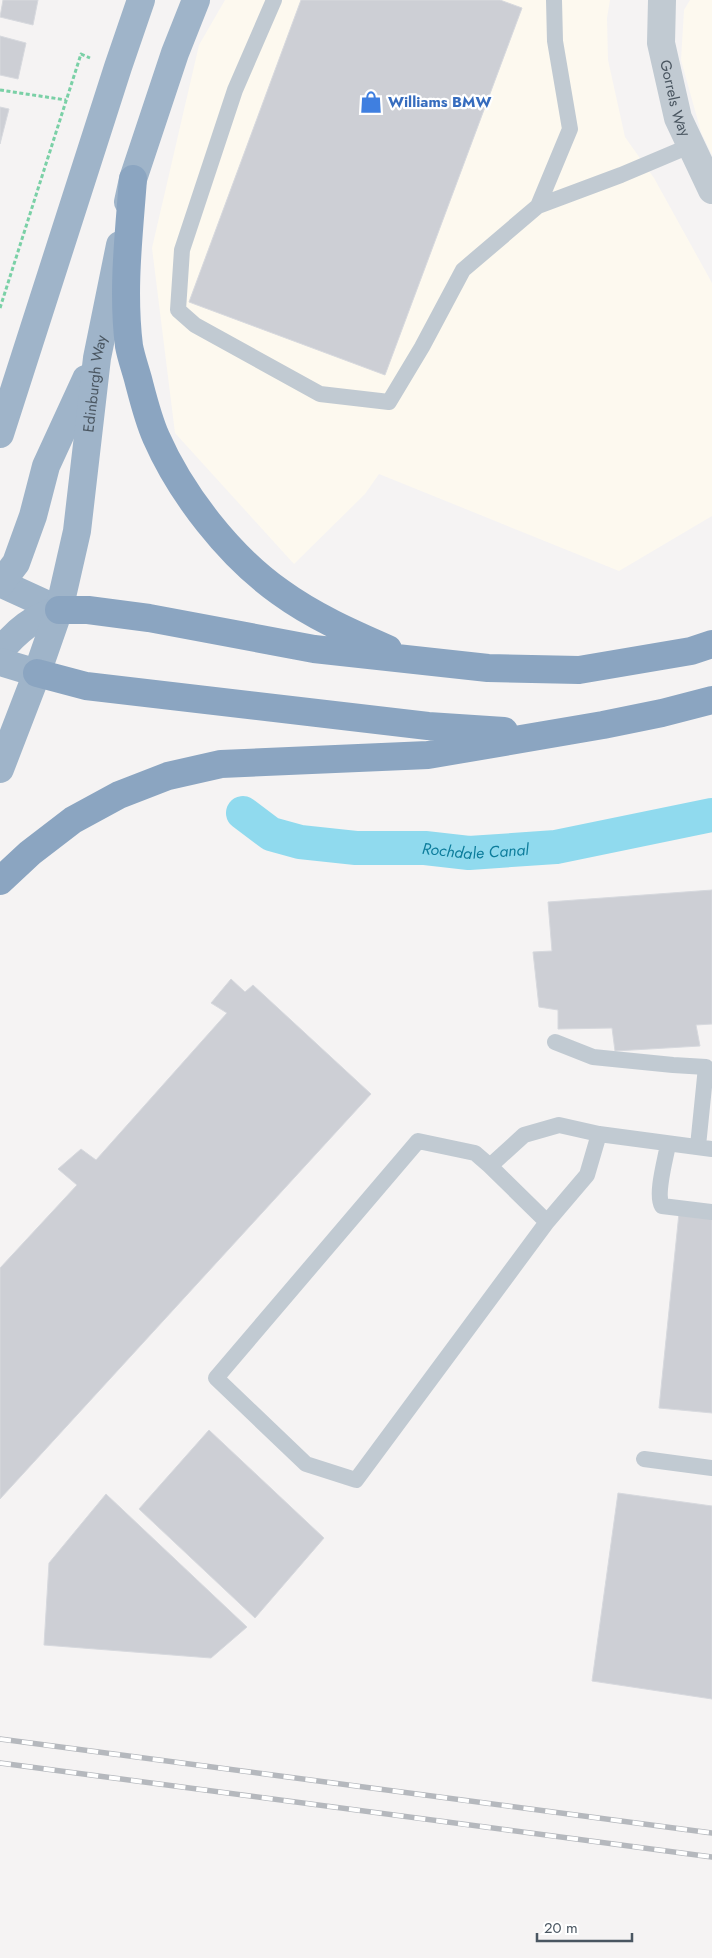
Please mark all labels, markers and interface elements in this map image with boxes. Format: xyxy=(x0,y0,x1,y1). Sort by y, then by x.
street label: Gorrels Way xyxy=(654,58,696,141)
shop icon: Williams BMW xyxy=(358,89,384,115)
place label: Williams BMW xyxy=(388,91,491,113)
street label: Edinburgh Way xyxy=(77,333,112,434)
water label: Rochdale Canal xyxy=(421,836,531,865)
scale bar xyxy=(537,1910,632,1942)
text: 20 m xyxy=(544,1917,578,1939)

